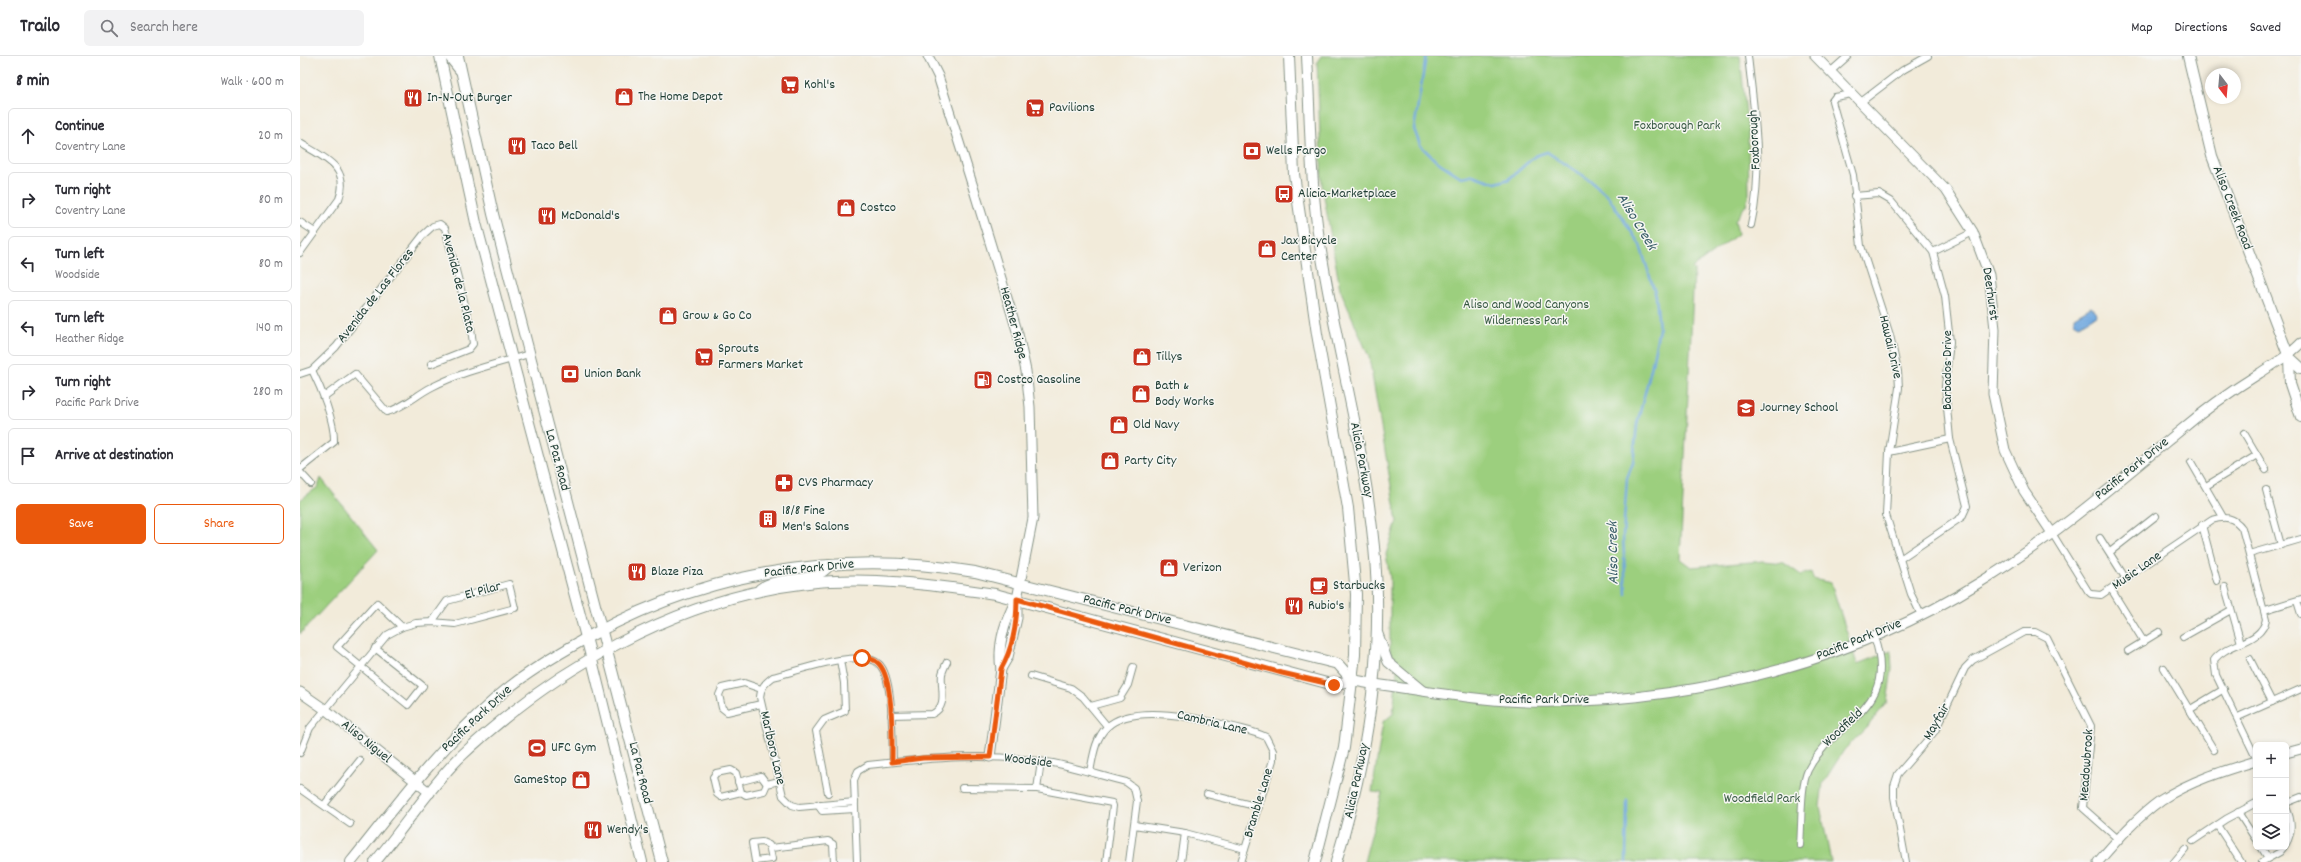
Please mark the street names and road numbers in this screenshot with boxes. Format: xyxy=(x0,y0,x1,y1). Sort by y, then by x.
street label: Foxborough xyxy=(1743,110,1767,170)
street label: Aliso Creek Road xyxy=(2207,163,2257,253)
street label: Avenida de la Plata xyxy=(436,231,480,335)
street label: Avenida de Las Flores xyxy=(333,244,419,348)
street label: Deerhurst xyxy=(1976,266,2004,322)
street label: Heather Ridge xyxy=(994,285,1032,361)
street label: Hawaii Drive xyxy=(1873,313,1907,381)
street label: Barbados Drive xyxy=(1938,330,1958,410)
street label: Alicia Parkway xyxy=(1344,420,1378,500)
street label: La Paz Road xyxy=(539,427,575,493)
street label: Pacific Park Drive xyxy=(2091,433,2173,505)
street label: Music Lane xyxy=(2108,547,2166,595)
street label: Pacific Park Drive xyxy=(763,554,855,584)
street label: El Pilar xyxy=(463,576,504,605)
street label: Pacific Park Drive xyxy=(1081,589,1173,631)
street label: Pacific Park Drive xyxy=(1813,614,1905,666)
street label: Pacific Park Drive xyxy=(437,681,517,757)
street label: Pacific Park Drive xyxy=(1499,690,1589,710)
street label: Mayfair xyxy=(1918,699,1956,744)
street label: Woodfield xyxy=(1818,704,1868,752)
street label: Cambria Lane xyxy=(1175,705,1249,741)
street label: Marlboro Lane xyxy=(754,709,790,787)
street label: Aliso Niguel xyxy=(336,715,396,769)
street label: Meadowbrook xyxy=(2075,728,2100,802)
street label: La Paz Road xyxy=(623,740,657,806)
street label: Alicia Parkway xyxy=(1339,741,1375,821)
street label: Woodside xyxy=(1003,748,1053,774)
street label: Bramble Lane xyxy=(1239,766,1279,840)

